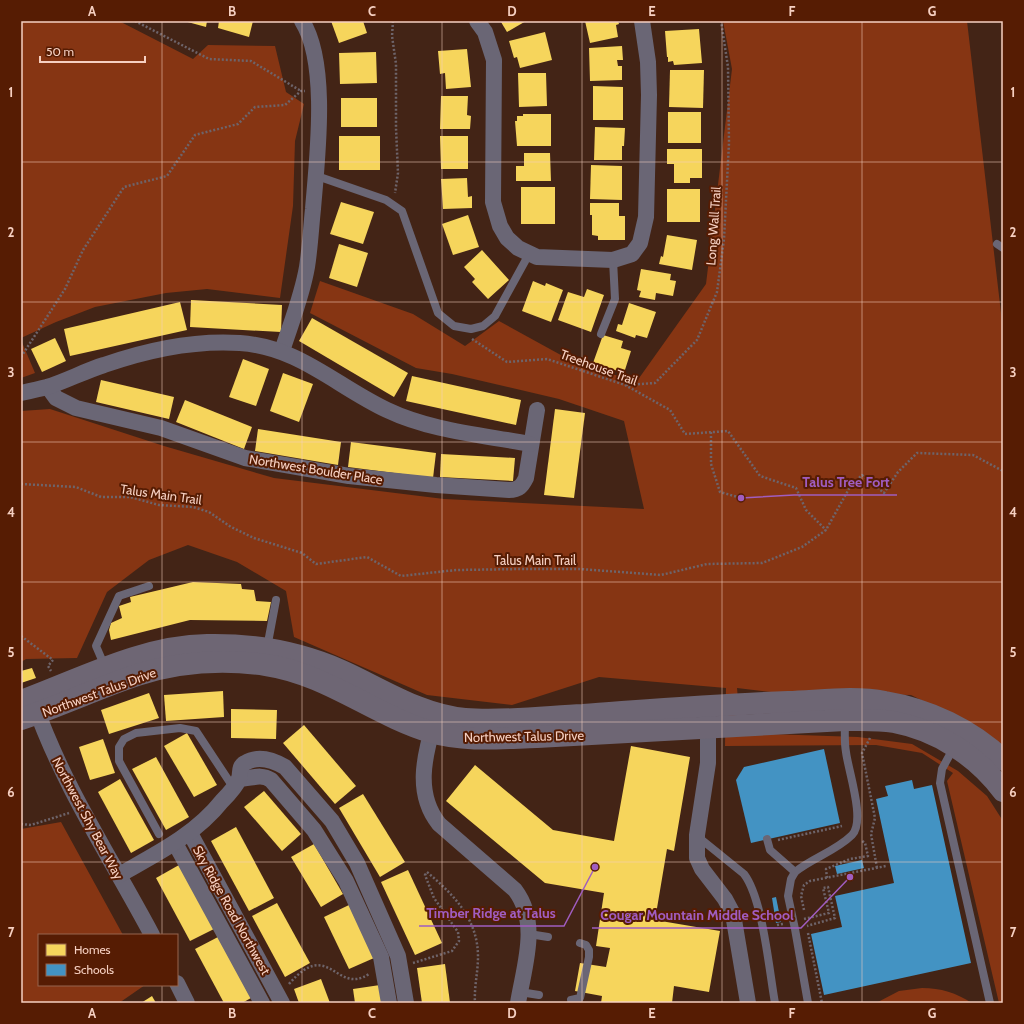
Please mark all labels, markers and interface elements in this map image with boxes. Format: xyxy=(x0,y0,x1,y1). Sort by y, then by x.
text: A xyxy=(88,3,97,19)
text: B xyxy=(228,3,236,19)
text: C xyxy=(368,3,376,19)
text: D xyxy=(507,3,517,19)
text: E xyxy=(648,3,656,19)
text: F xyxy=(789,3,796,19)
text: G xyxy=(928,3,937,19)
scale bar xyxy=(40,38,145,64)
text: 50 m xyxy=(46,44,74,59)
text: 1 xyxy=(9,84,13,100)
text: 1 xyxy=(1011,84,1015,100)
street label: Long Wall Trail xyxy=(702,186,724,266)
text: 2 xyxy=(8,224,15,240)
text: 2 xyxy=(1010,224,1017,240)
street label: Treehouse Trail xyxy=(558,346,640,388)
text: 3 xyxy=(7,364,15,380)
text: 3 xyxy=(1009,364,1017,380)
street label: Northwest Boulder Place xyxy=(248,451,384,488)
callout: Talus Tree Fort xyxy=(794,469,897,495)
text: Talus Tree Fort xyxy=(802,473,890,491)
street label: Talus Main Trail xyxy=(119,480,203,508)
text: 4 xyxy=(7,504,15,520)
text: 4 xyxy=(1009,504,1017,520)
street label: Talus Main Trail xyxy=(494,552,576,568)
text: 5 xyxy=(8,644,15,660)
text: 5 xyxy=(1010,644,1017,660)
street label: Northwest Talus Drive xyxy=(40,664,158,720)
street label: Northwest Talus Drive xyxy=(464,727,584,745)
street label: Northwest Shy Bear Way xyxy=(49,754,127,882)
text: 6 xyxy=(7,784,15,800)
text: 6 xyxy=(1009,784,1017,800)
street label: Sky Ridge Road Northwest xyxy=(190,843,274,978)
callout: Timber Ridge at Talus xyxy=(419,900,564,926)
callout: Cougar Mountain Middle School xyxy=(592,902,801,928)
text: Timber Ridge at Talus xyxy=(426,904,556,922)
text: Cougar Mountain Middle School xyxy=(600,906,794,924)
text: 7 xyxy=(8,924,15,940)
text: 7 xyxy=(1010,924,1017,940)
legend xyxy=(38,934,178,986)
text: Homes xyxy=(74,942,111,957)
text: Schools xyxy=(74,962,114,977)
text: A xyxy=(88,1005,97,1021)
text: B xyxy=(228,1005,236,1021)
text: C xyxy=(368,1005,376,1021)
text: D xyxy=(507,1005,517,1021)
text: E xyxy=(648,1005,656,1021)
text: F xyxy=(789,1005,796,1021)
text: G xyxy=(928,1005,937,1021)

